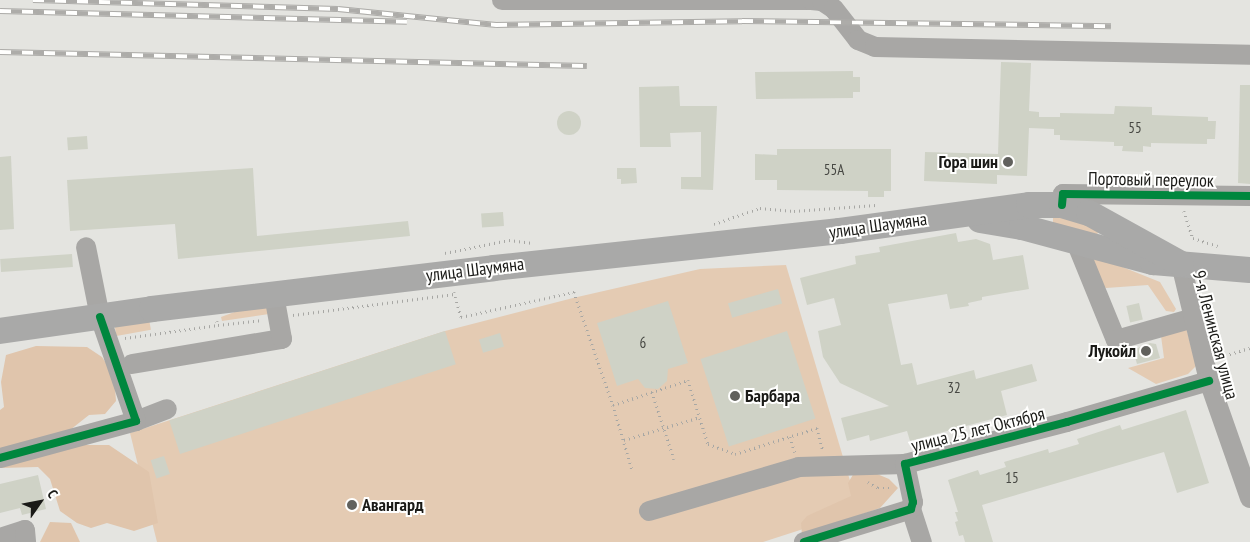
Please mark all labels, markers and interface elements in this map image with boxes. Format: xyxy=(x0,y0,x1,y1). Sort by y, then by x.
house number: 55 xyxy=(1128,119,1142,137)
place label: Гора шин xyxy=(938,151,998,173)
marker: Гора шин xyxy=(1002,156,1014,168)
house number: 55А xyxy=(824,161,844,179)
street label: Портовый переулок xyxy=(1088,168,1214,192)
street label: улица Шаумяна xyxy=(828,208,928,244)
street label: улица Шаумяна xyxy=(425,253,525,287)
street label: 9-я Ленинская улица xyxy=(1187,268,1243,402)
house number: 6 xyxy=(640,334,646,352)
place label: Лукойл xyxy=(1088,340,1136,362)
marker: Лукойл xyxy=(1140,345,1152,357)
house number: 32 xyxy=(947,379,961,397)
place label: Барбара xyxy=(745,385,800,407)
marker: Барбара xyxy=(729,390,741,402)
street label: улица 25 лет Октября xyxy=(909,403,1047,457)
house number: 15 xyxy=(1005,469,1019,487)
north arrow xyxy=(15,477,65,527)
text: С xyxy=(43,486,62,501)
place label: Авангард xyxy=(362,494,424,516)
marker: Авангард xyxy=(346,499,358,511)

